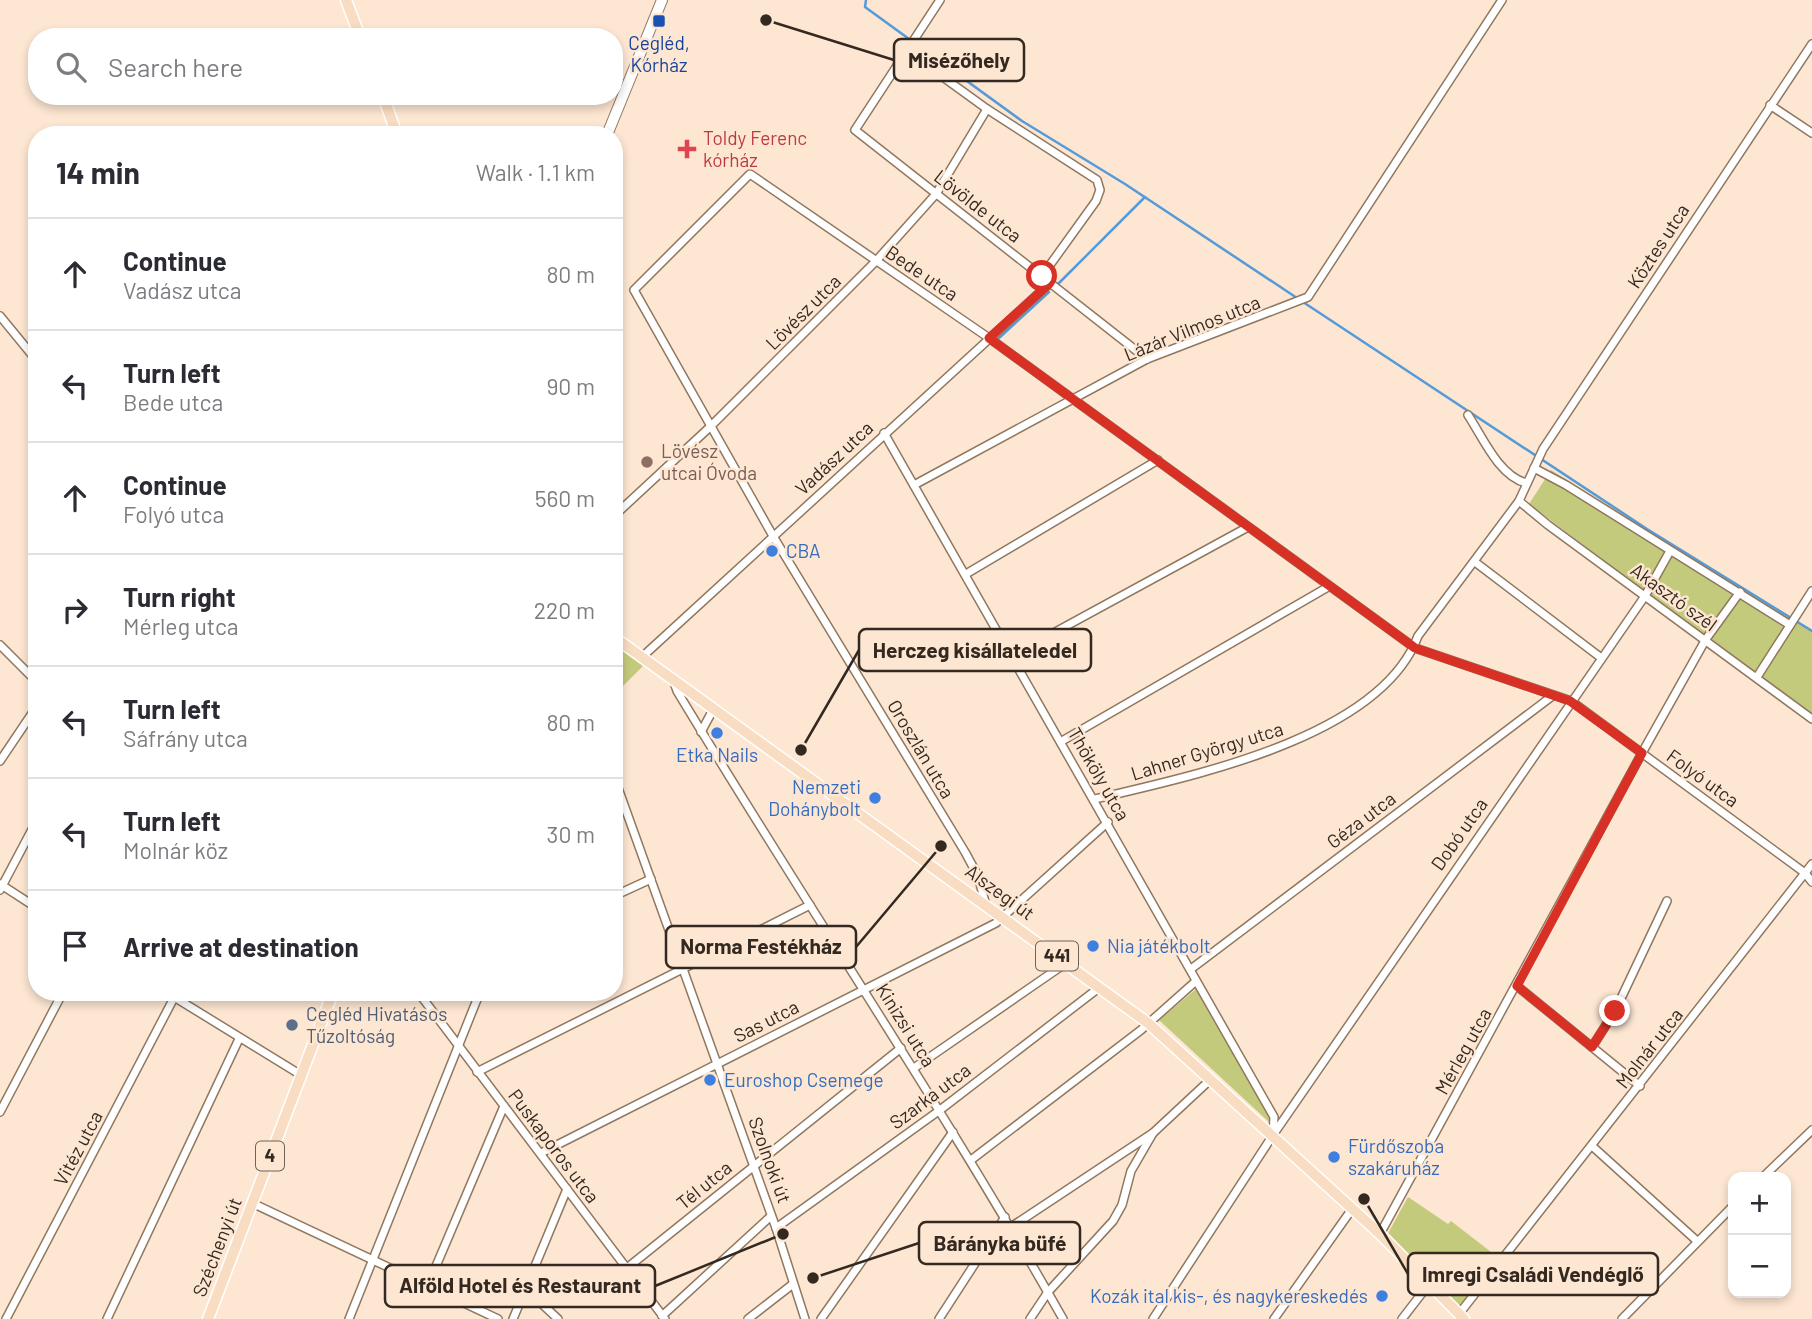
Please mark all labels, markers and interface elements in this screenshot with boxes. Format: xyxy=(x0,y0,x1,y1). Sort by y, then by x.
marker: Cegléd, Kórház xyxy=(651,13,667,29)
search box xyxy=(28,28,623,105)
place label: Cegléd, Kórház xyxy=(628,31,690,76)
callout: Misézőhely xyxy=(894,39,1024,81)
text: Misézőhely xyxy=(908,47,1010,72)
icon: search xyxy=(52,48,90,86)
text: Search here xyxy=(108,51,243,82)
place label: Toldy Ferenc kórház xyxy=(703,126,807,171)
marker: Toldy Ferenc kórház xyxy=(677,139,697,159)
text: 14 min xyxy=(56,154,140,190)
text: Walk · 1.1 km xyxy=(476,158,595,186)
street label: Lövölde utca xyxy=(930,164,1027,247)
street label: Köztes utca xyxy=(1622,199,1693,292)
street label: Bede utca xyxy=(882,240,963,305)
text: Continue xyxy=(123,245,227,276)
icon: ahead xyxy=(56,255,94,293)
text: 80 m xyxy=(546,260,595,288)
route start xyxy=(1026,260,1057,291)
street label: Lövész utca xyxy=(760,269,845,354)
text: Vadász utca xyxy=(123,276,241,304)
street label: Lázár Vilmos utca xyxy=(1120,290,1263,365)
text: Turn left xyxy=(123,357,221,388)
icon: left xyxy=(56,367,94,405)
text: 90 m xyxy=(546,372,595,400)
text: Bede utca xyxy=(123,388,223,416)
street label: Vadász utca xyxy=(790,416,877,499)
place label: Lövész utcai Óvoda xyxy=(661,439,757,484)
marker: Lövész utcai Óvoda xyxy=(639,454,655,470)
text: Continue xyxy=(123,469,227,500)
icon: ahead xyxy=(56,479,94,517)
text: 560 m xyxy=(535,484,595,512)
text: Folyó utca xyxy=(123,500,224,528)
place label: CBA xyxy=(786,539,821,562)
marker: CBA xyxy=(764,543,780,559)
street label: Akasztó szél xyxy=(1627,558,1722,636)
text: Turn right xyxy=(123,581,236,612)
icon: right xyxy=(56,591,94,629)
text: 220 m xyxy=(534,596,595,624)
text: Mérleg utca xyxy=(123,612,239,640)
callout: Herczeg kisállateledel xyxy=(859,629,1091,671)
text: Herczeg kisállateledel xyxy=(873,637,1077,662)
text: Turn left xyxy=(123,693,221,724)
street label: Oroszlán utca xyxy=(883,695,960,802)
icon: left xyxy=(56,703,94,741)
text: 80 m xyxy=(546,708,595,736)
street label: Lahner György utca xyxy=(1128,716,1286,785)
street label: Thököly utca xyxy=(1064,723,1135,824)
text: Sáfrány utca xyxy=(123,724,248,752)
marker: Etka Nails xyxy=(709,725,725,741)
place label: Etka Nails xyxy=(676,743,758,766)
street label: Folyó utca xyxy=(1663,744,1744,811)
place label: Nemzeti Dohánybolt xyxy=(768,775,861,820)
street label: Géza utca xyxy=(1322,786,1400,853)
marker: Nemzeti Dohánybolt xyxy=(867,790,883,806)
street label: Dobó utca xyxy=(1425,793,1492,874)
text: Turn left xyxy=(123,805,221,836)
icon: left xyxy=(56,815,94,853)
text: 30 m xyxy=(547,820,595,848)
text: Molnár köz xyxy=(123,836,228,864)
street label: Alszegi út xyxy=(961,859,1039,924)
callout: Norma Festékház xyxy=(666,926,856,968)
icon: arrive xyxy=(56,927,94,965)
text: Arrive at destination xyxy=(123,931,359,962)
text: Norma Festékház xyxy=(680,933,842,958)
place label: Nia játékbolt xyxy=(1107,934,1211,957)
marker: Nia játékbolt xyxy=(1085,938,1101,954)
road number: 441 xyxy=(1036,942,1078,971)
street label: Kinizsi utca xyxy=(872,979,941,1071)
street label: Sas utca xyxy=(729,994,802,1047)
route end xyxy=(1599,995,1630,1026)
place label: Cegléd Hivatásos Tűzoltóság xyxy=(306,1002,447,1047)
street label: Mérleg utca xyxy=(1429,1003,1496,1098)
street label: Molnár utca xyxy=(1610,1003,1687,1092)
marker: Cegléd Hivatásos Tűzoltóság xyxy=(284,1017,300,1033)
street label: Szarka utca xyxy=(885,1058,975,1134)
place label: Euroshop Csemege xyxy=(724,1068,884,1091)
marker: Euroshop Csemege xyxy=(702,1072,718,1088)
street label: Puskaporos utca xyxy=(504,1084,605,1207)
street label: Vitéz utca xyxy=(48,1106,107,1189)
street label: Szolnoki út xyxy=(744,1114,797,1206)
place label: Fürdőszoba szakáruház xyxy=(1348,1134,1444,1179)
road number: 4 xyxy=(256,1142,284,1170)
marker: Fürdőszoba szakáruház xyxy=(1326,1149,1342,1165)
street label: Tél utca xyxy=(672,1155,736,1214)
map controls xyxy=(1728,1172,1791,1298)
button: + xyxy=(1728,1172,1791,1235)
street label: Széchenyi út xyxy=(187,1194,246,1300)
callout: Bárányka büfé xyxy=(919,1222,1080,1264)
text: Bárányka büfé xyxy=(934,1230,1066,1255)
button: − xyxy=(1728,1235,1791,1298)
callout: Imregi Családi Vendéglő xyxy=(1408,1253,1658,1295)
text: Imregi Családi Vendéglő xyxy=(1422,1261,1644,1286)
callout: Alföld Hotel és Restaurant xyxy=(385,1265,655,1307)
text: Alföld Hotel és Restaurant xyxy=(399,1272,641,1297)
place label: Kozák ital kis-, és nagykereskedés xyxy=(1090,1284,1368,1307)
marker: Kozák ital kis-, és nagykereskedés xyxy=(1374,1288,1390,1304)

